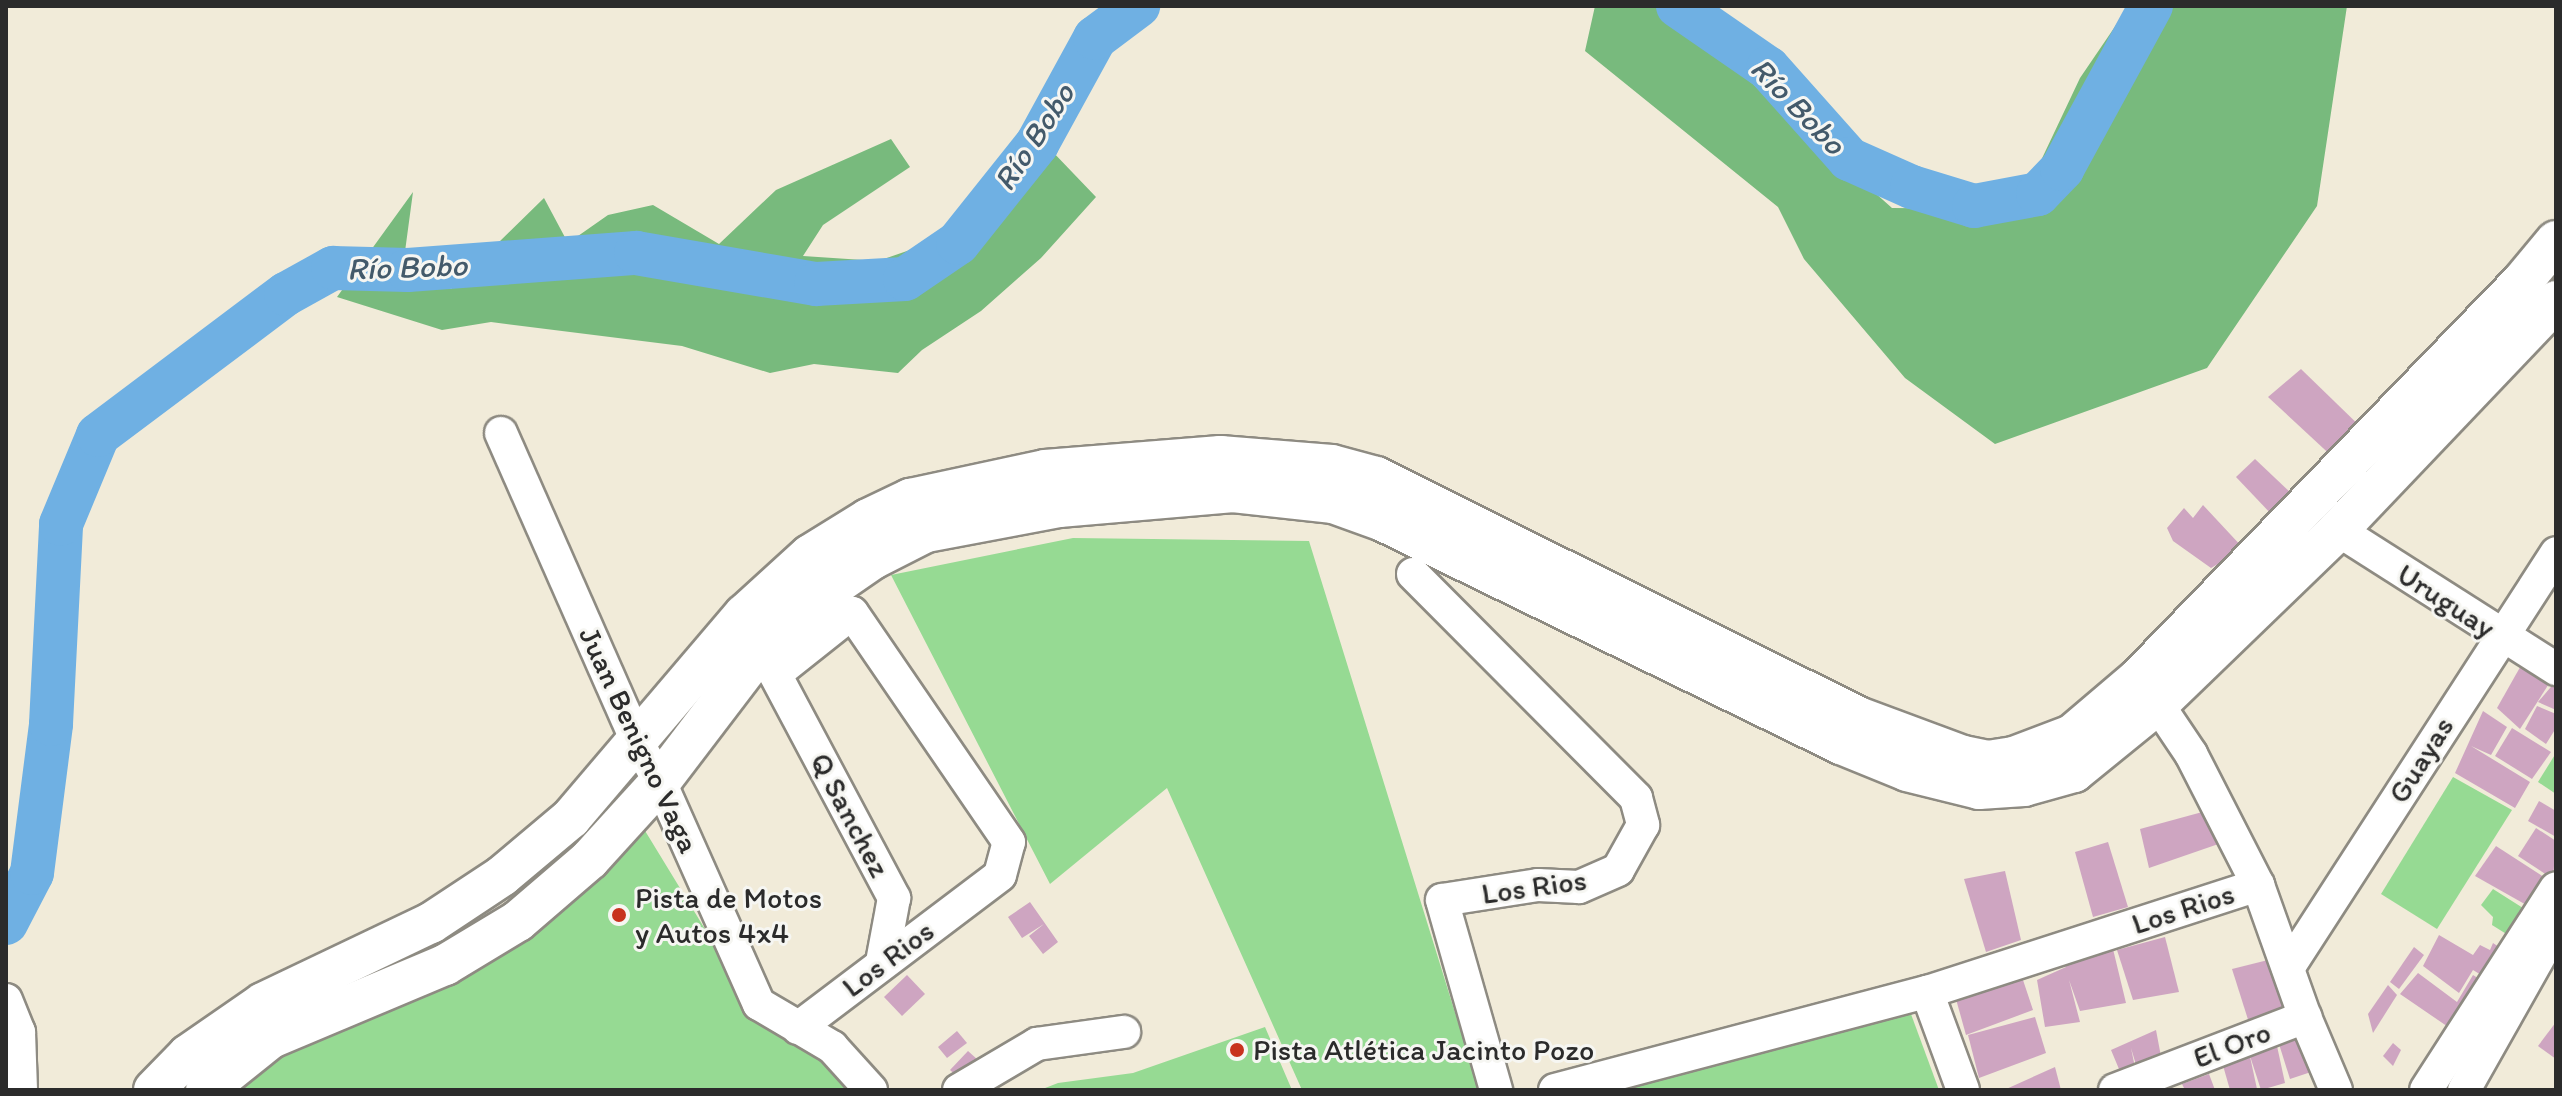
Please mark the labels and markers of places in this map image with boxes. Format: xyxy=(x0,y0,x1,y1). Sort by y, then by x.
place label: Pista de Motos y Autos 4x4 xyxy=(635,880,822,950)
marker: Pista de Motos y Autos 4x4 xyxy=(610,906,628,924)
place label: Pista Atlética Jacinto Pozo xyxy=(1253,1032,1593,1068)
marker: Pista Atlética Jacinto Pozo xyxy=(1228,1041,1246,1059)

